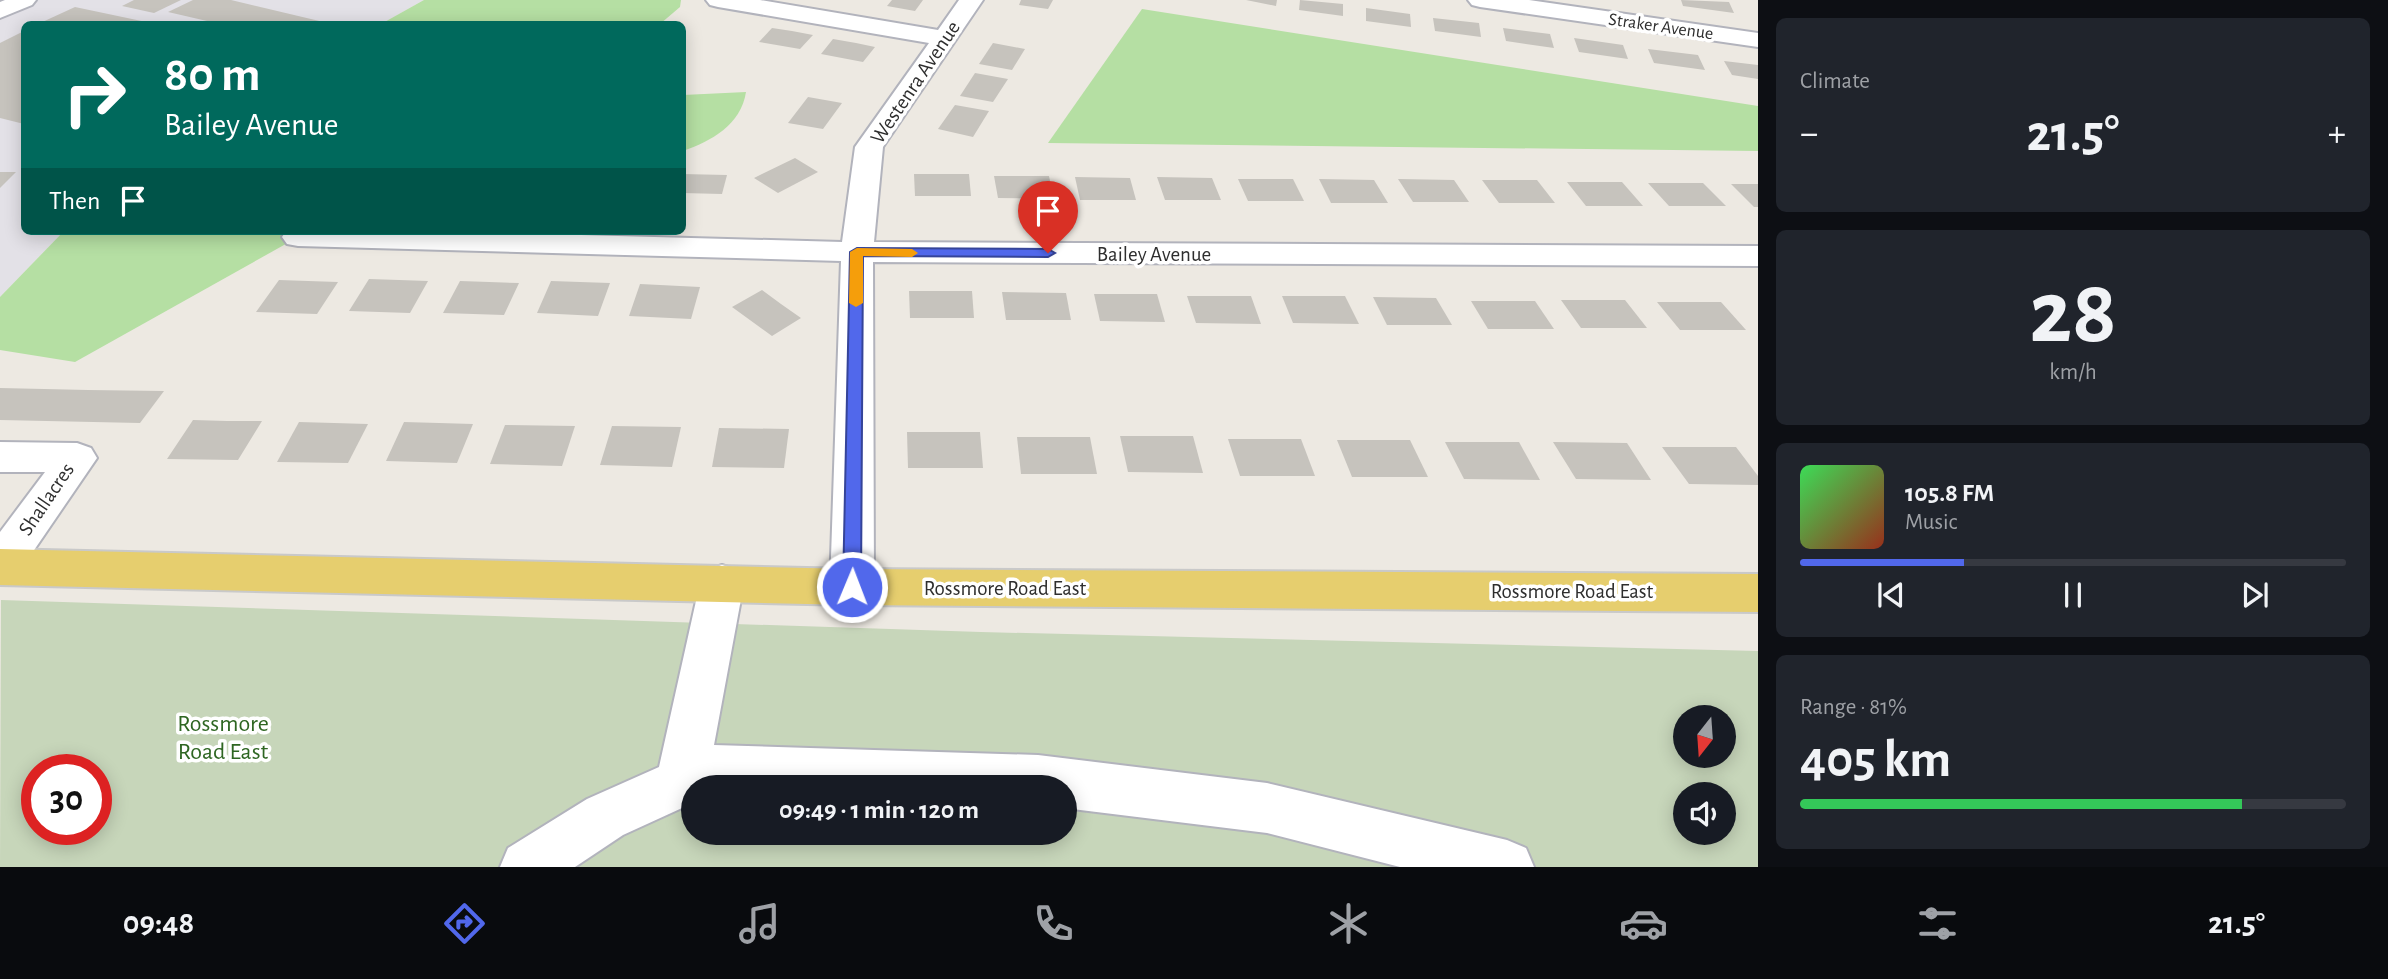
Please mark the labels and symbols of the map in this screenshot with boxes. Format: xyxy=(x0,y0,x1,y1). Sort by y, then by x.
street label: Straker Avenue xyxy=(1607,11,1714,43)
street label: Westenra Avenue xyxy=(867,17,964,147)
pin xyxy=(1018,181,1078,253)
street label: Bailey Avenue xyxy=(1097,244,1211,265)
street label: Shallacres xyxy=(15,459,78,539)
position arrow xyxy=(815,550,889,624)
street label: Rossmore Road East xyxy=(924,578,1087,599)
street label: Rossmore Road East xyxy=(1491,581,1654,602)
north arrow xyxy=(1673,705,1736,768)
park label: Rossmore Road East xyxy=(177,712,269,764)
speed limit sign: 30 xyxy=(21,754,112,845)

